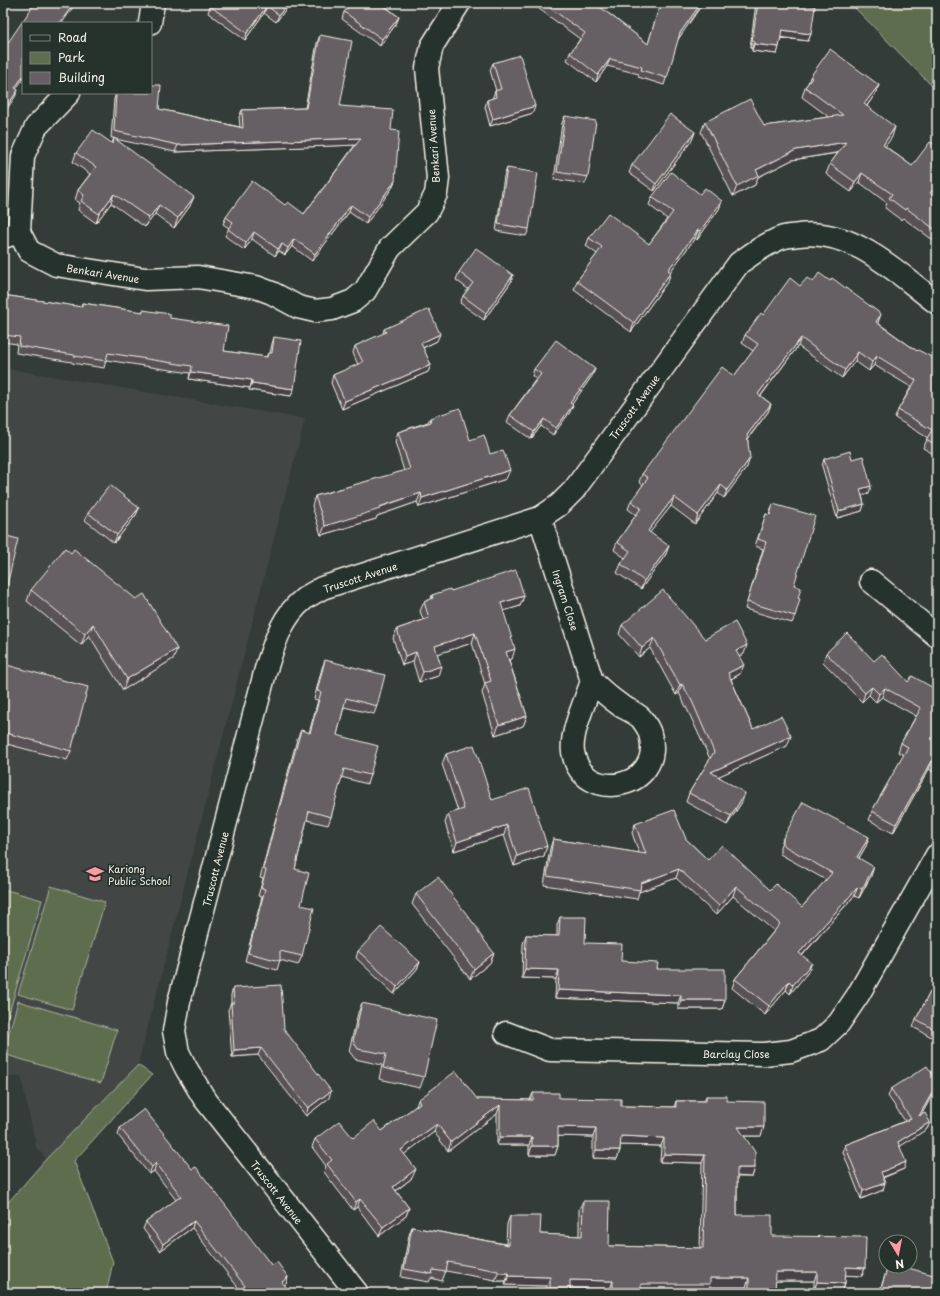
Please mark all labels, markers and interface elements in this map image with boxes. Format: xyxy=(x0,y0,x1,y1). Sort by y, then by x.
legend xyxy=(22,22,152,94)
text: Road xyxy=(58,28,87,46)
text: Park xyxy=(58,48,85,66)
text: Building xyxy=(58,68,105,86)
street label: Benkari Avenue xyxy=(423,108,443,183)
street label: Benkari Avenue xyxy=(65,260,141,286)
street label: Truscott Avenue xyxy=(605,371,663,443)
street label: Truscott Avenue xyxy=(321,558,400,596)
street label: Ingram Close xyxy=(549,568,583,632)
street label: Truscott Avenue xyxy=(198,829,232,908)
place label: Kariong Public School xyxy=(108,861,171,888)
school or university icon: Kariong Public School xyxy=(85,864,105,884)
street label: Barclay Close xyxy=(702,1046,770,1062)
street label: Truscott Avenue xyxy=(247,1157,307,1227)
north arrow xyxy=(878,1234,918,1274)
text: N xyxy=(894,1255,906,1274)

